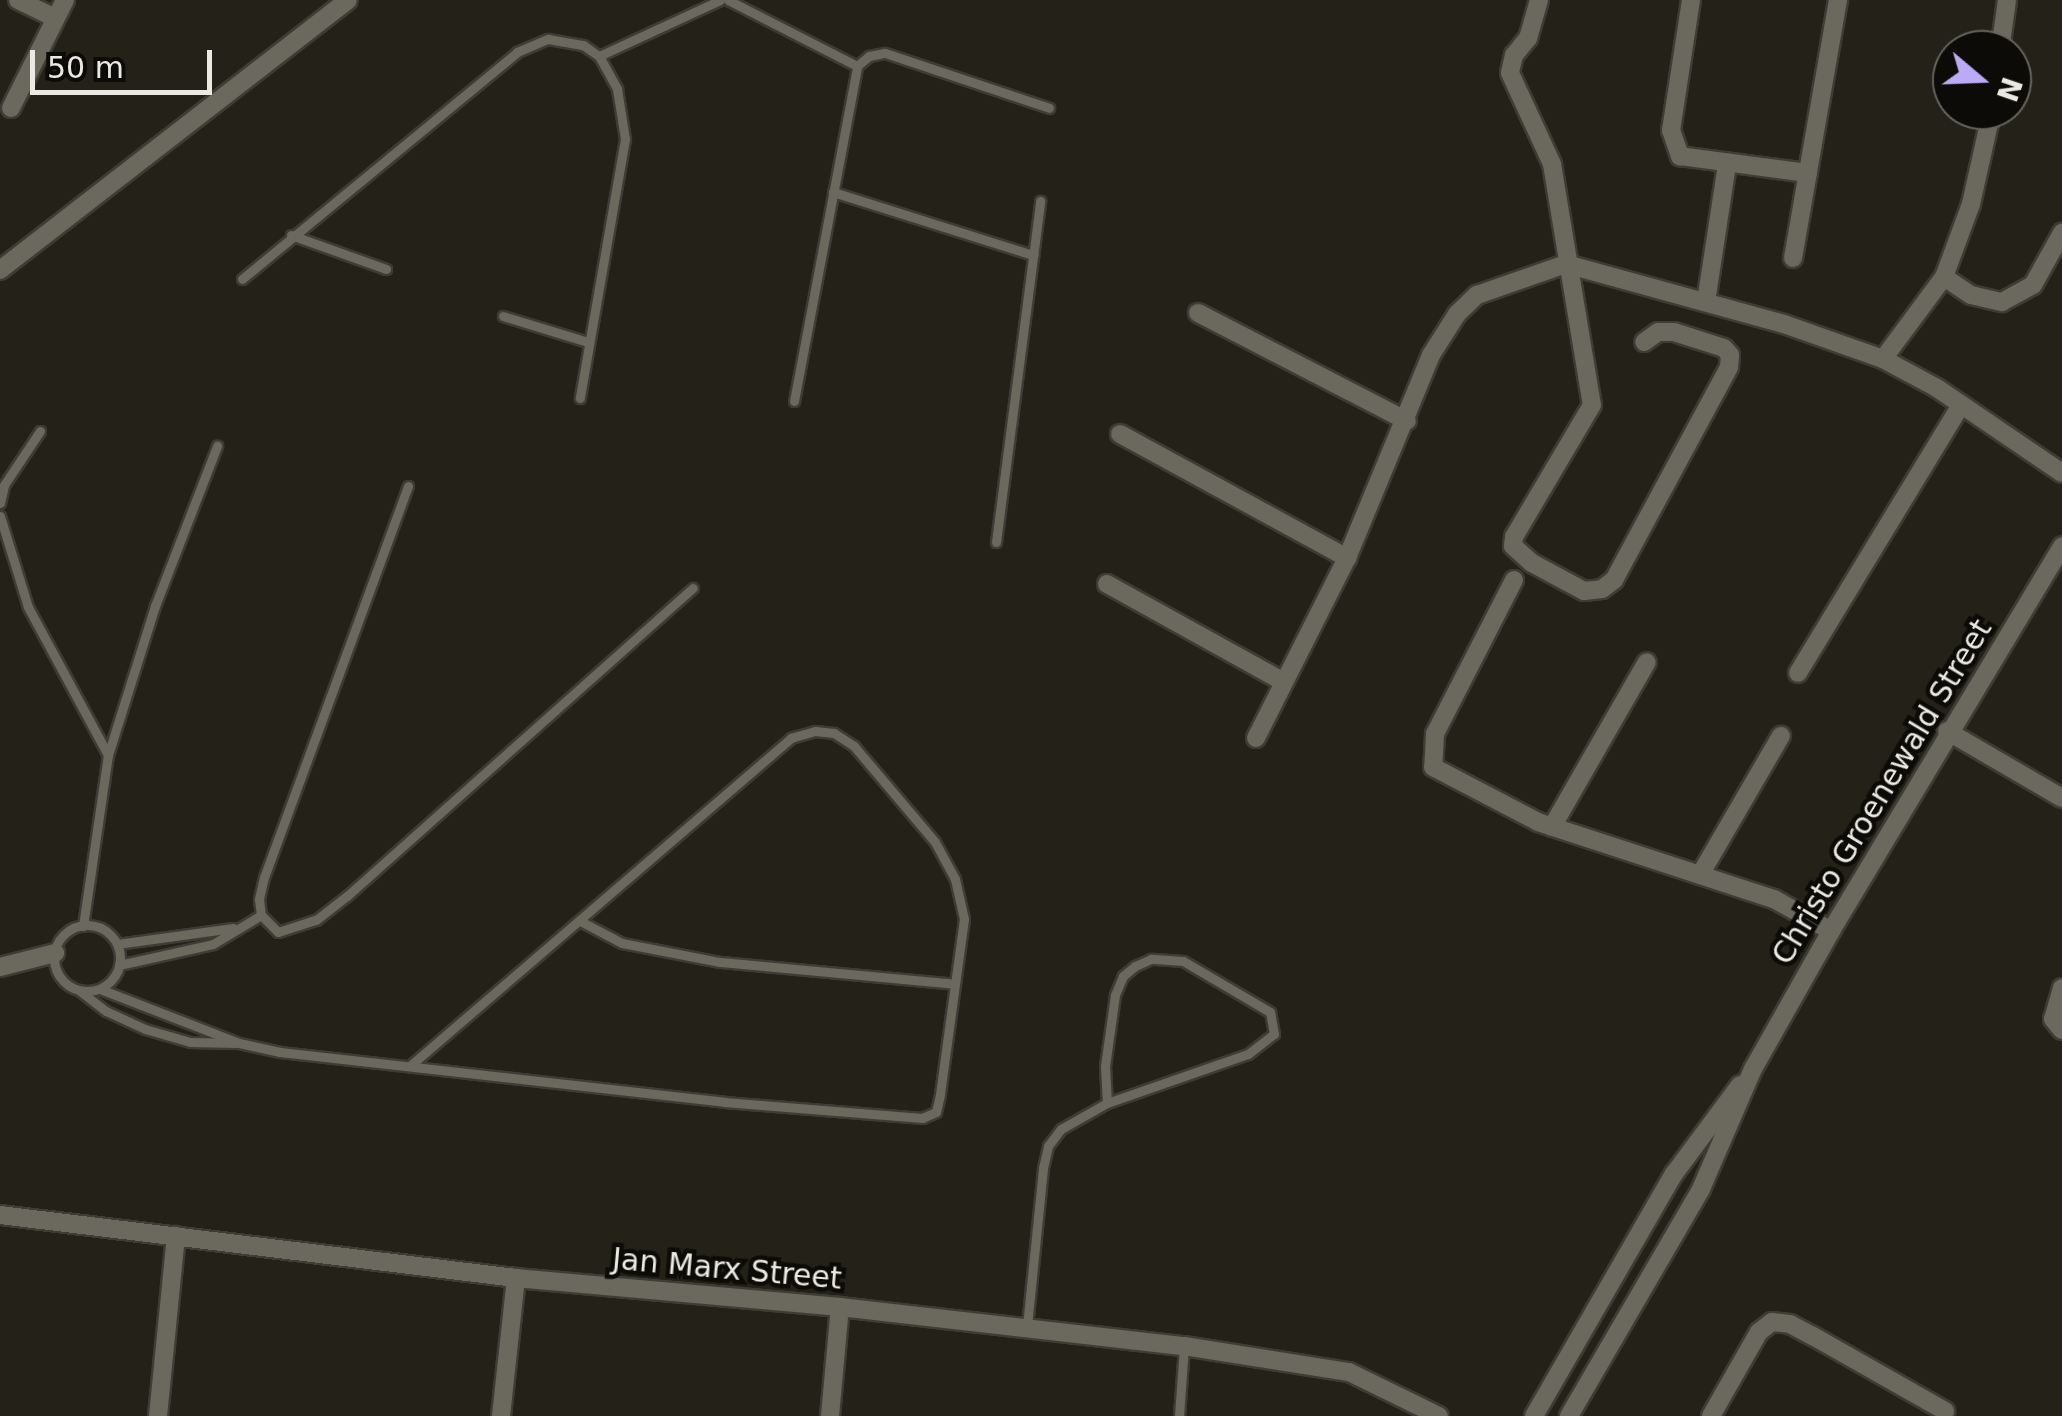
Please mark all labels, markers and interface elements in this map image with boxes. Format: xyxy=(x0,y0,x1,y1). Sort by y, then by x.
scale bar xyxy=(35,30,218,92)
north arrow xyxy=(1932,30,2032,130)
text: 50 m xyxy=(47,50,124,85)
text: N xyxy=(1990,73,2028,106)
street label: Christo Groenewald Street xyxy=(1765,613,1999,971)
street label: Jan Marx Street xyxy=(611,1241,843,1297)

